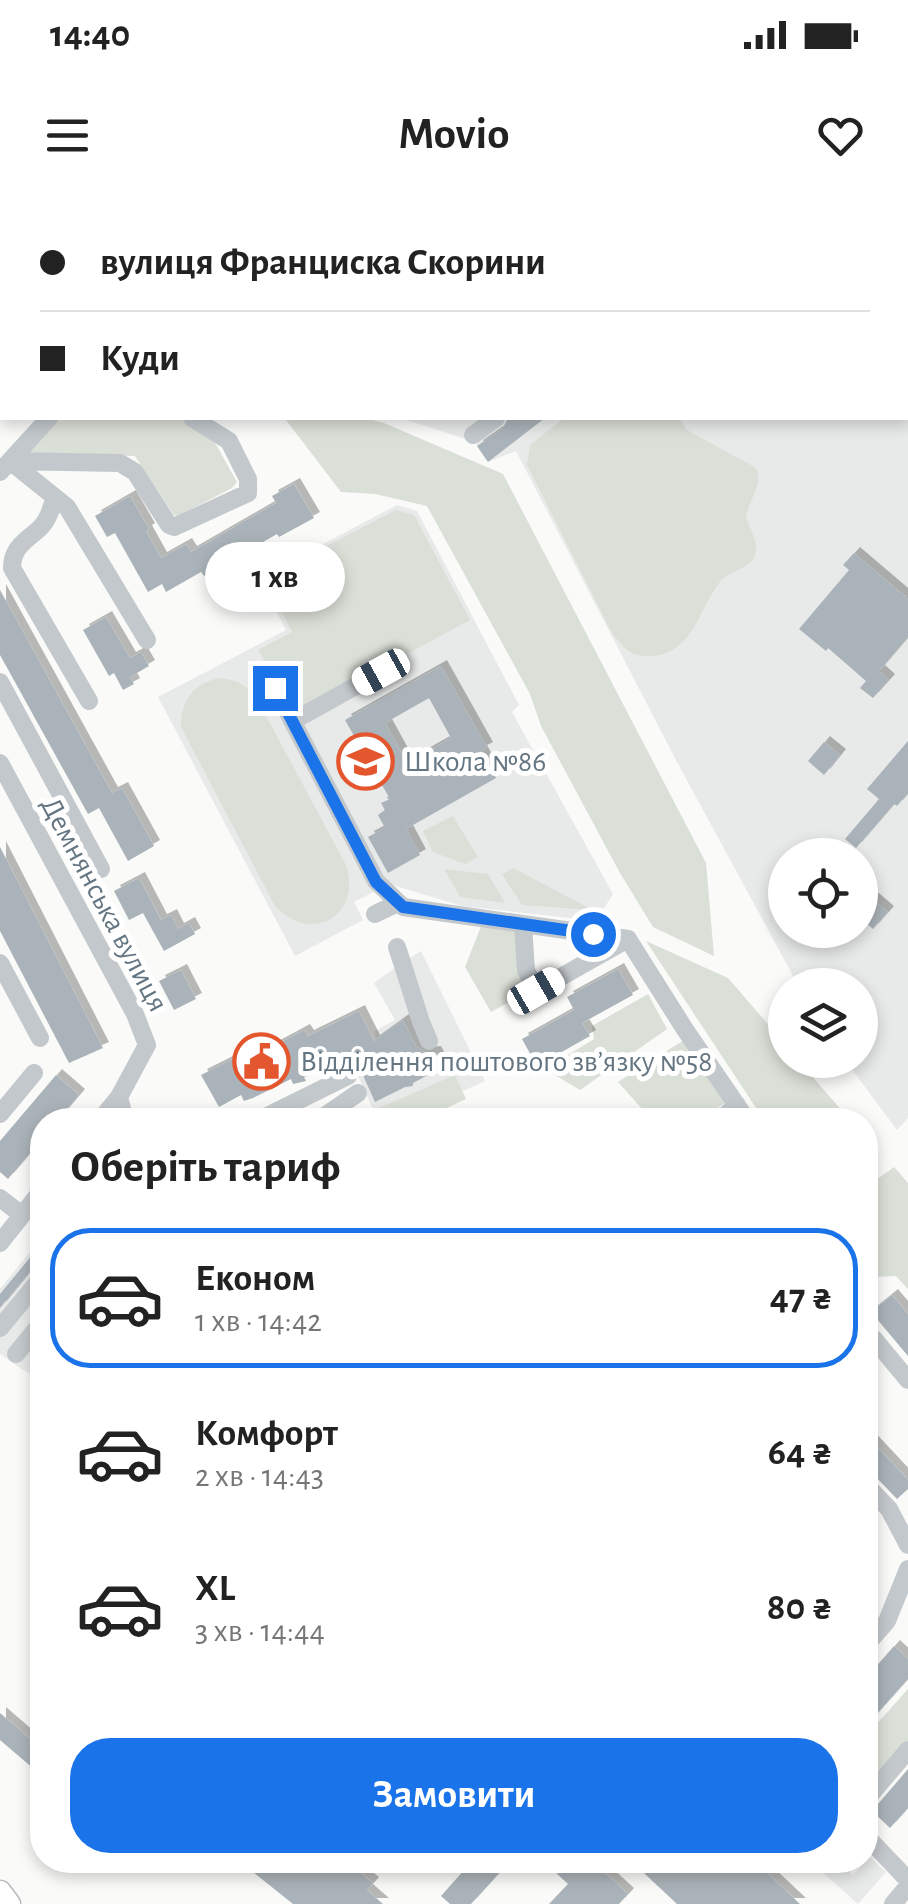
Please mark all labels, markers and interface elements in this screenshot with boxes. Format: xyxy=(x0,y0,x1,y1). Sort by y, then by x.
text: 14:40 xyxy=(50,16,130,54)
icon: menu xyxy=(40,108,95,163)
icon: heart xyxy=(813,108,868,163)
text: Movio xyxy=(399,112,509,157)
text: вулиця Франциска Скорини xyxy=(100,244,546,282)
text: Куди xyxy=(100,340,180,378)
callout: 1 хв xyxy=(205,543,345,613)
text: 1 хв xyxy=(252,561,298,593)
car xyxy=(347,644,415,700)
route end xyxy=(253,666,298,711)
school or university icon: Школа №86 xyxy=(335,731,395,791)
place label: Школа №86 xyxy=(404,747,546,777)
street label: Демнянська вулиця xyxy=(35,792,173,1017)
map controls xyxy=(768,838,878,1078)
button: locate xyxy=(768,838,878,948)
route start xyxy=(571,912,616,957)
car xyxy=(503,963,569,1019)
button: layers xyxy=(768,968,878,1078)
public building icon: Відділення поштового зв’язку №58 xyxy=(231,1031,291,1091)
place label: Відділення поштового зв’язку №58 xyxy=(300,1047,713,1077)
text: Оберіть тариф xyxy=(70,1145,340,1190)
icon: car xyxy=(75,1253,165,1343)
text: Економ xyxy=(195,1260,315,1298)
text: 47 ₴ xyxy=(770,1279,833,1317)
text: 1 хв · 14:42 xyxy=(195,1305,322,1337)
icon: car xyxy=(75,1408,165,1498)
text: Комфорт xyxy=(195,1415,338,1453)
text: 64 ₴ xyxy=(768,1434,833,1472)
text: 2 хв · 14:43 xyxy=(195,1460,324,1492)
icon: car xyxy=(75,1563,165,1653)
text: XL xyxy=(195,1570,235,1608)
text: 80 ₴ xyxy=(767,1589,833,1627)
text: 3 хв · 14:44 xyxy=(195,1615,325,1647)
button: Замовити xyxy=(70,1738,838,1853)

